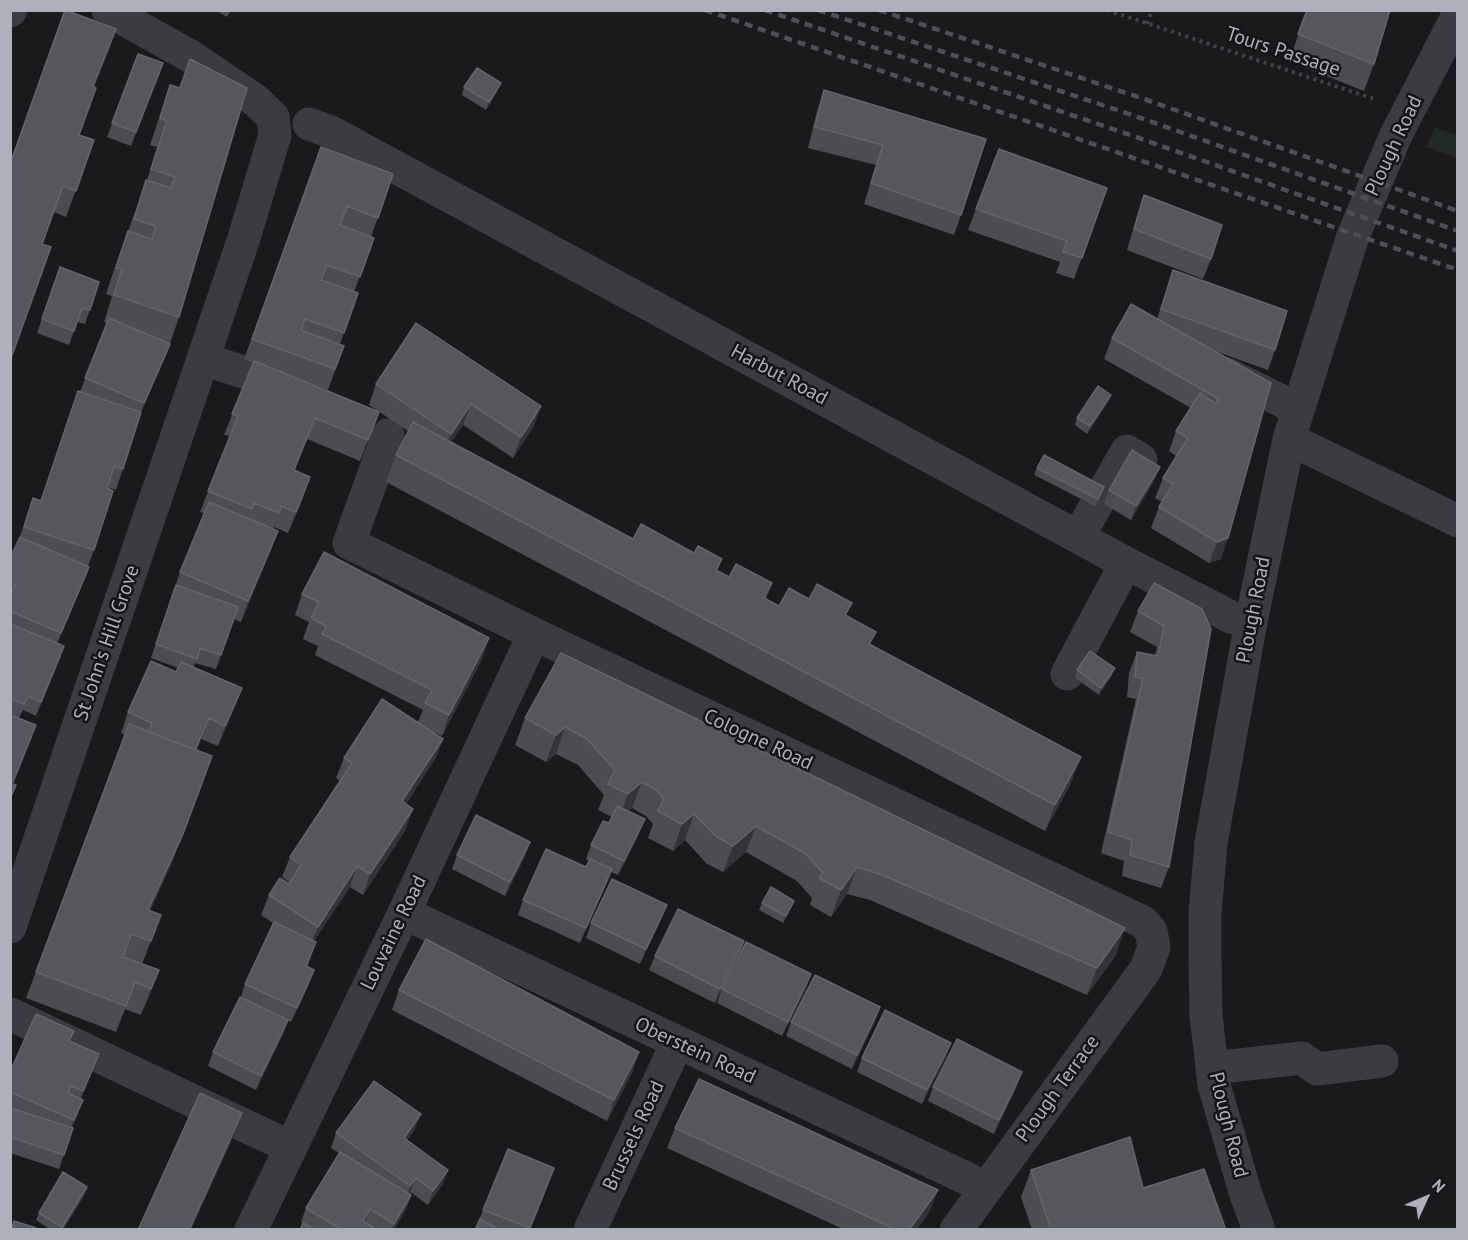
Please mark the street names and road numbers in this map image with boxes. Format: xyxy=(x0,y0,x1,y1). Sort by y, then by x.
street label: Tours Passage xyxy=(1223,22,1343,82)
street label: Plough Road xyxy=(1360,92,1428,200)
street label: Harbut Road xyxy=(726,339,832,411)
street label: Plough Road xyxy=(1232,555,1276,665)
street label: St John's Hill Grove xyxy=(69,562,145,724)
street label: Cologne Road xyxy=(700,704,816,776)
street label: Louvaine Road xyxy=(356,872,432,994)
street label: Oberstein Road xyxy=(631,1013,759,1089)
street label: Plough Terrace xyxy=(1011,1031,1105,1147)
street label: Plough Road xyxy=(1203,1070,1253,1180)
street label: Brussels Road xyxy=(598,1077,670,1195)

